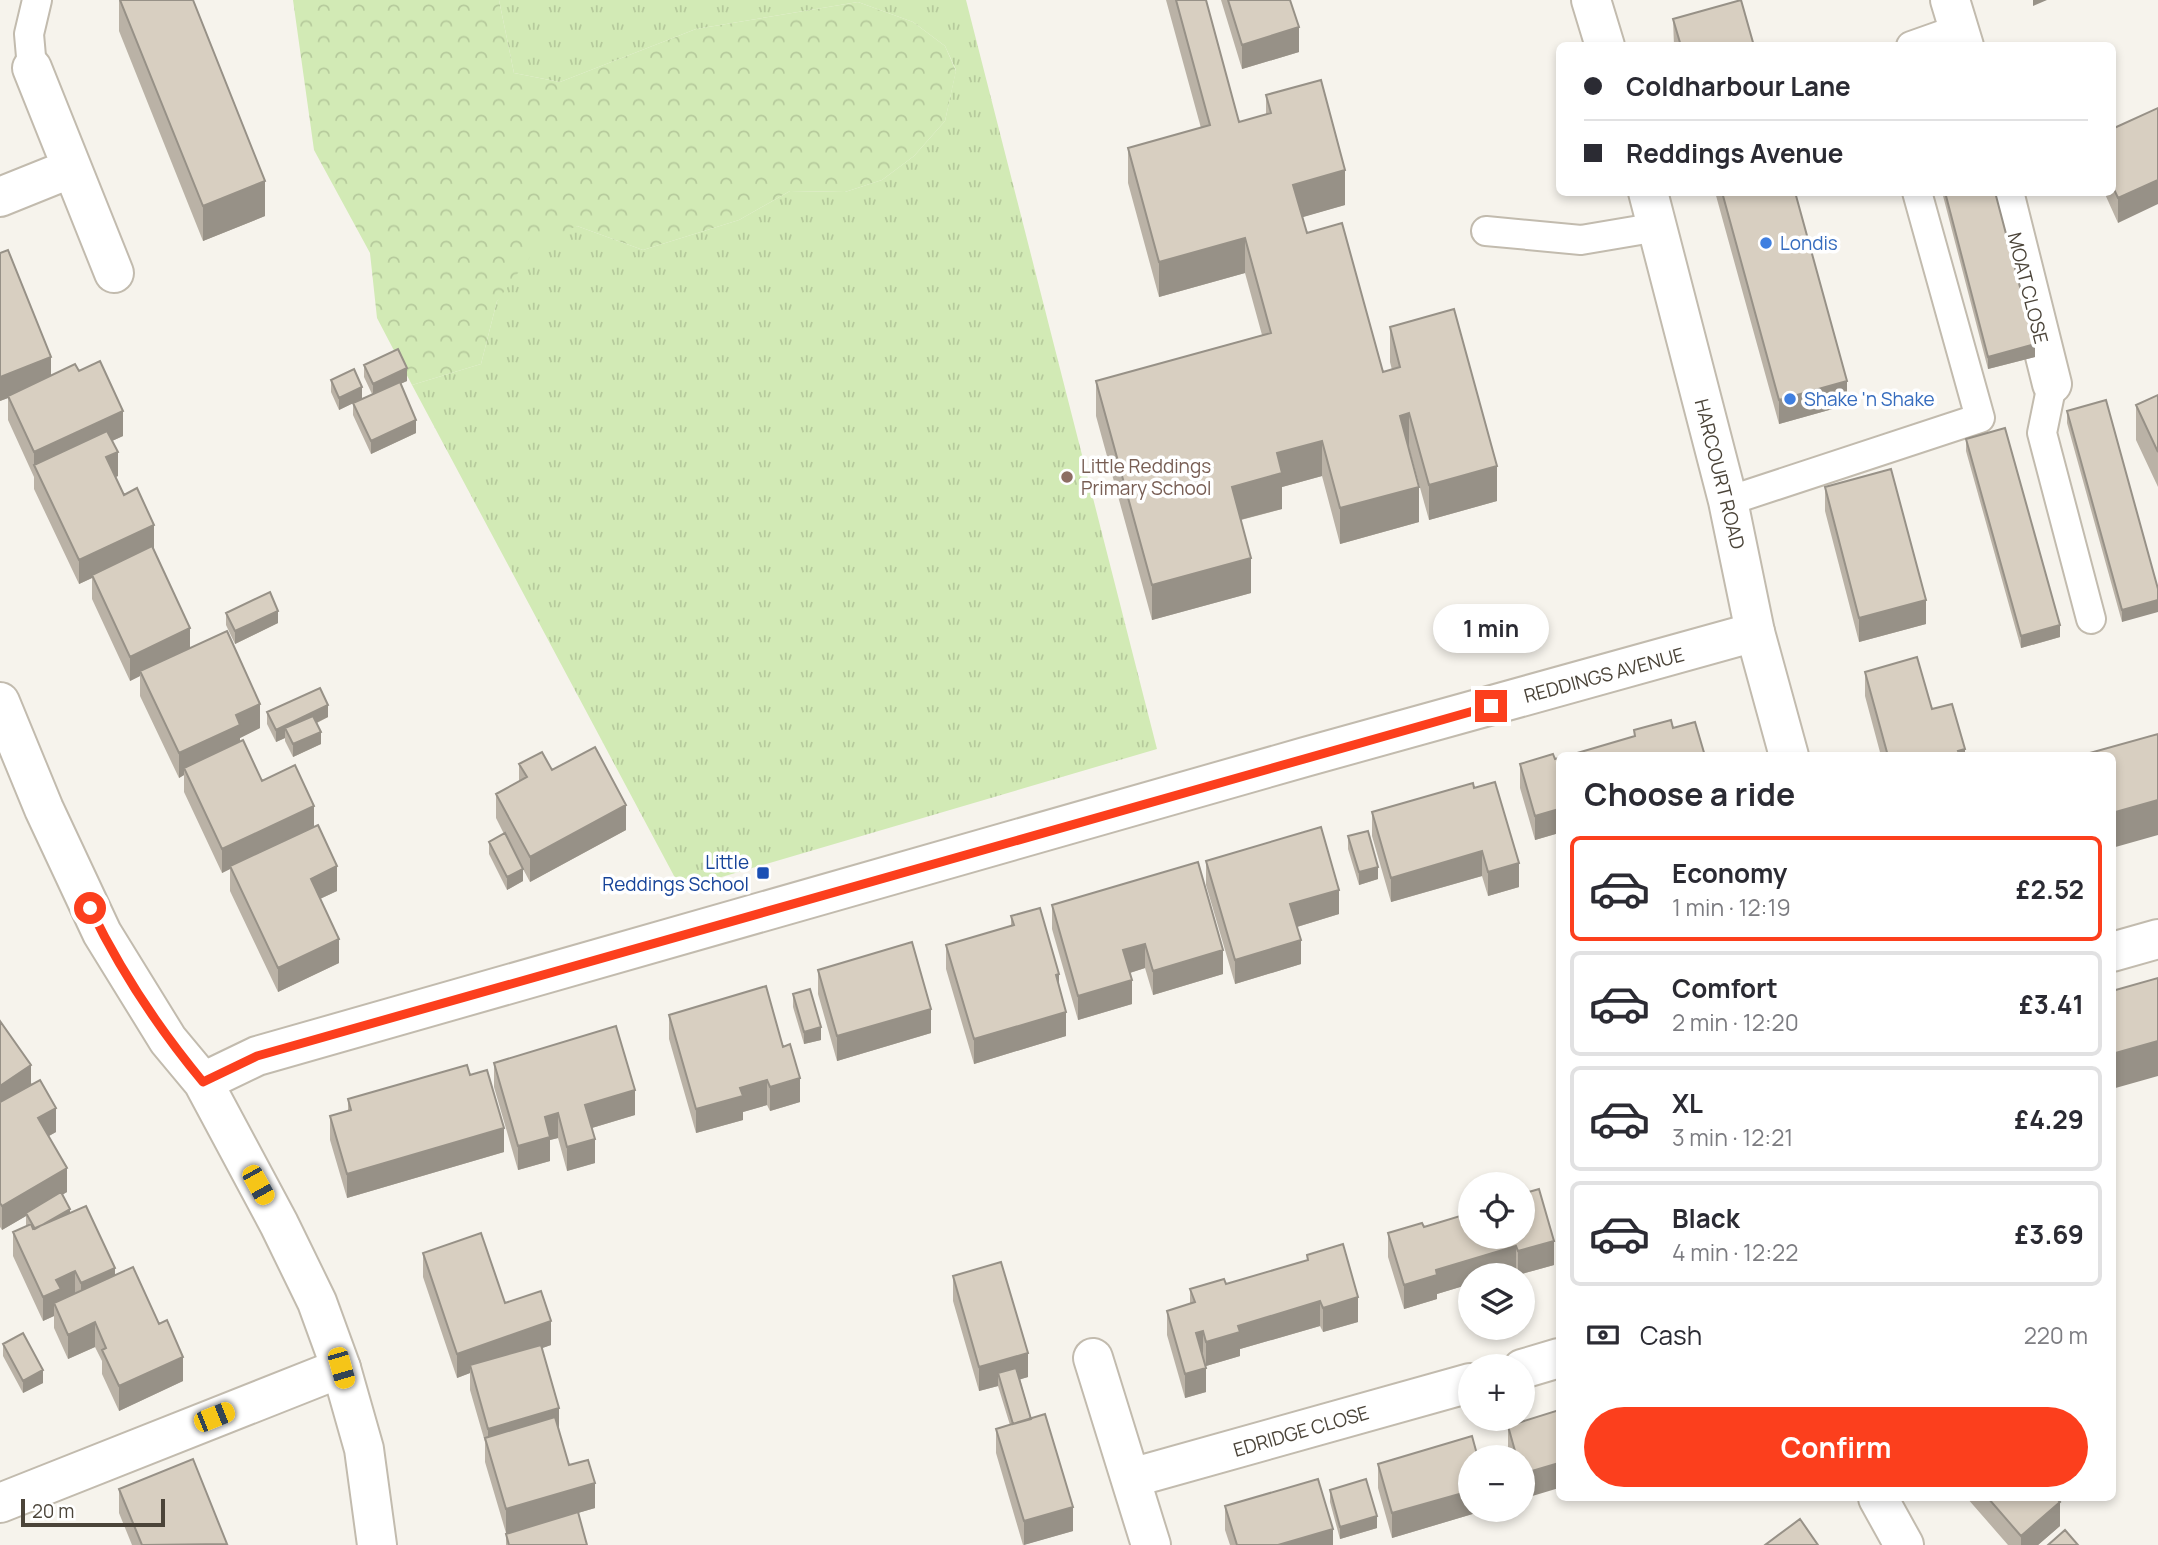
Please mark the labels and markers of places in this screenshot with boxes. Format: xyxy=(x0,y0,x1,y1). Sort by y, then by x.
place label: Londis xyxy=(1780,230,1838,256)
marker: Londis xyxy=(1758,235,1774,251)
place label: Shake 'n Shake xyxy=(1804,386,1935,412)
marker: Shake 'n Shake xyxy=(1782,391,1798,407)
place label: Little Reddings Primary School xyxy=(1081,453,1211,501)
marker: Little Reddings Primary School xyxy=(1059,469,1075,485)
place label: Little Reddings School xyxy=(602,849,749,897)
marker: Little Reddings School xyxy=(755,865,771,881)

